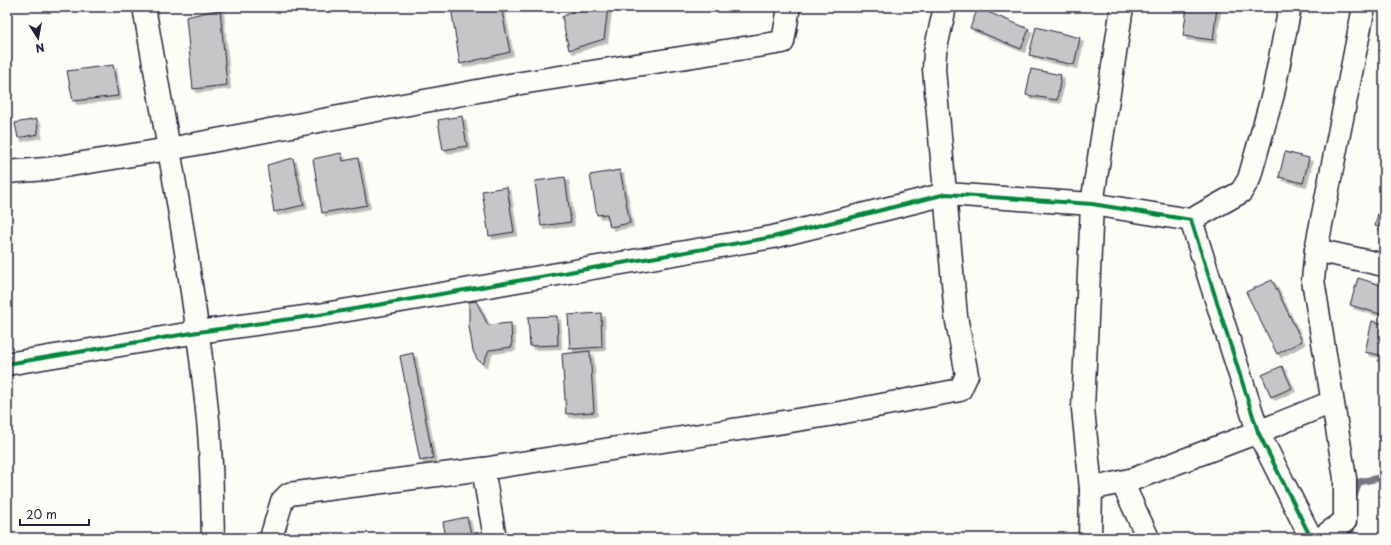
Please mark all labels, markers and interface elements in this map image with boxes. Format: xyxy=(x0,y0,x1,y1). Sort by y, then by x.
north arrow xyxy=(18,18,58,58)
text: N xyxy=(34,39,46,58)
scale bar xyxy=(20,501,89,527)
text: 20 m xyxy=(26,505,57,523)

